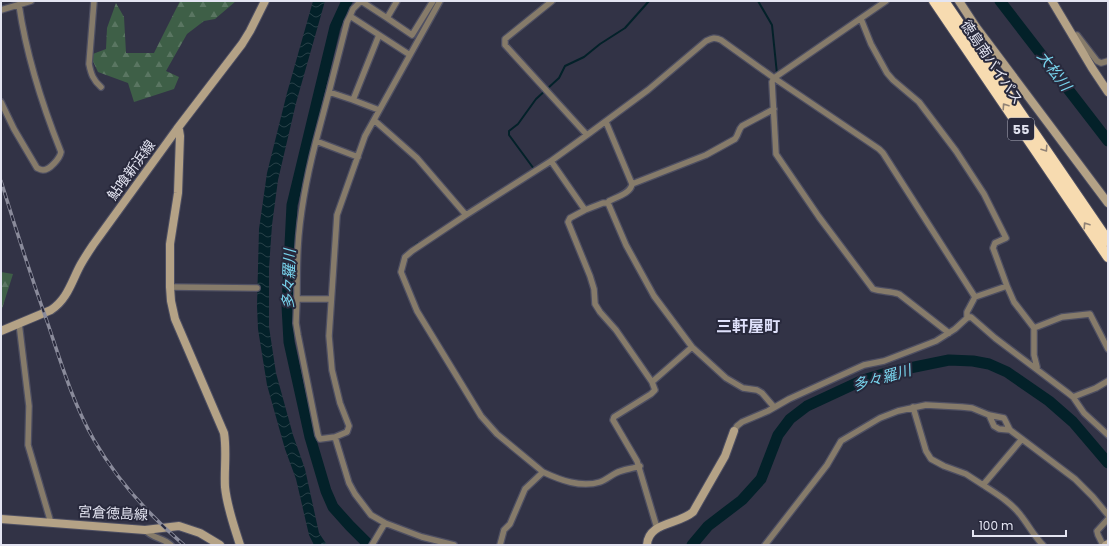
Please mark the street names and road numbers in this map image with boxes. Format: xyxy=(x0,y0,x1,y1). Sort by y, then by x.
street label: 徳島南バイパス xyxy=(956,16,1028,108)
road number: 55 xyxy=(1008,118,1034,140)
street label: 鮎喰新浜線 xyxy=(102,136,160,204)
street label: 宮倉徳島線 xyxy=(78,501,148,525)

